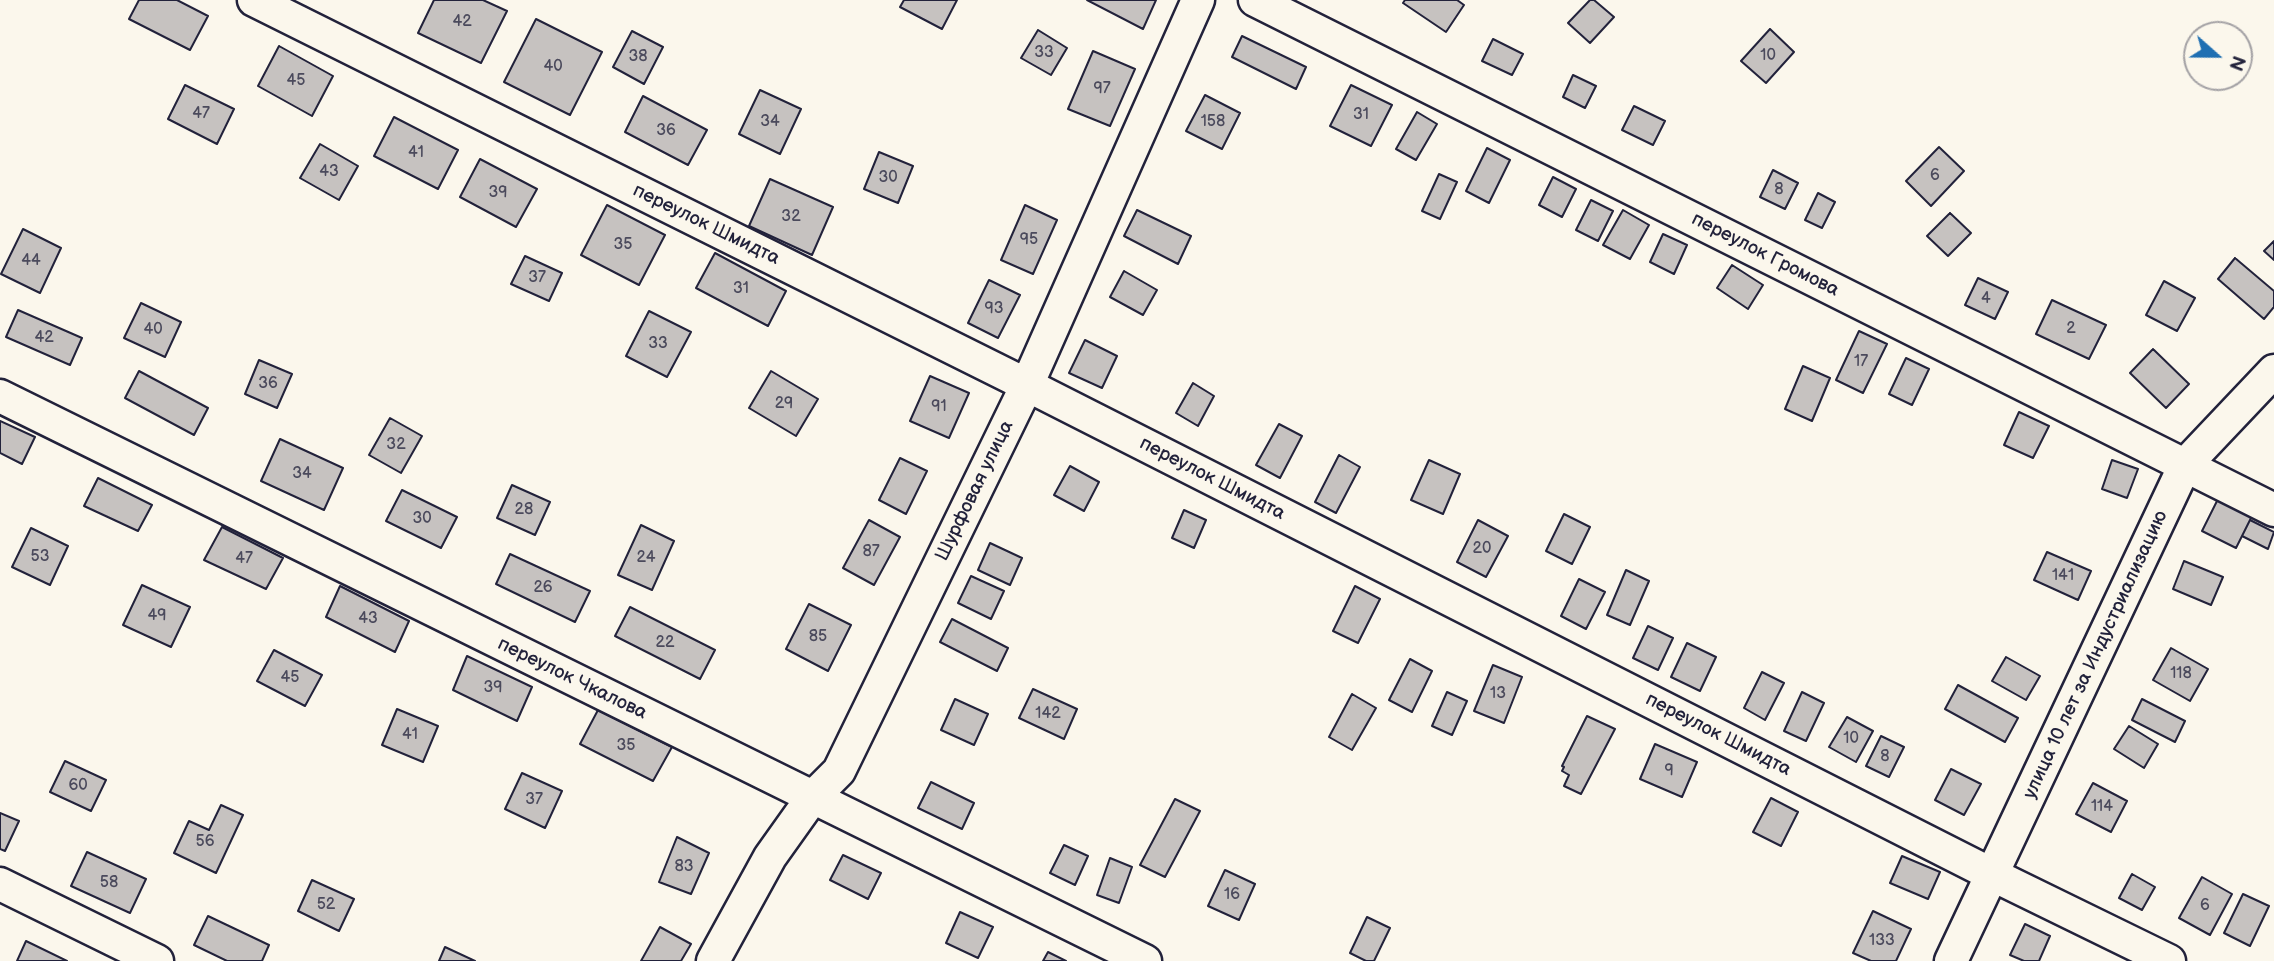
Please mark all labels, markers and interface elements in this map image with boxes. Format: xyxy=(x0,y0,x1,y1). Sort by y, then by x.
house number: 42 xyxy=(452,12,472,32)
north arrow xyxy=(2183,21,2253,91)
house number: 33 xyxy=(1034,43,1054,63)
house number: 10 xyxy=(1760,46,1776,66)
house number: 38 xyxy=(628,47,648,67)
text: N xyxy=(2223,52,2250,74)
house number: 40 xyxy=(543,57,563,77)
house number: 45 xyxy=(287,71,305,91)
house number: 97 xyxy=(1093,79,1111,99)
house number: 47 xyxy=(192,104,210,124)
house number: 31 xyxy=(1353,105,1369,125)
house number: 34 xyxy=(760,112,780,132)
house number: 158 xyxy=(1201,112,1225,132)
house number: 36 xyxy=(656,121,676,141)
house number: 41 xyxy=(408,143,424,163)
house number: 43 xyxy=(319,162,339,182)
house number: 6 xyxy=(1930,166,1940,186)
house number: 30 xyxy=(878,168,898,188)
street label: переулок Шмидта xyxy=(629,180,783,270)
house number: 8 xyxy=(1774,180,1784,200)
house number: 39 xyxy=(488,183,508,203)
house number: 32 xyxy=(781,207,801,227)
street label: переулок Громова xyxy=(1688,208,1842,302)
house number: 95 xyxy=(1020,230,1038,250)
house number: 35 xyxy=(613,235,633,255)
house number: 44 xyxy=(21,251,41,271)
house number: 37 xyxy=(528,268,546,288)
house number: 31 xyxy=(733,279,749,299)
house number: 4 xyxy=(1981,289,1991,309)
house number: 93 xyxy=(984,299,1004,319)
house number: 2 xyxy=(2066,319,2076,339)
house number: 40 xyxy=(143,320,163,340)
house number: 42 xyxy=(34,328,54,348)
house number: 33 xyxy=(648,334,668,354)
house number: 17 xyxy=(1854,352,1868,372)
house number: 36 xyxy=(258,374,278,394)
house number: 29 xyxy=(775,394,793,414)
house number: 91 xyxy=(931,397,947,417)
street label: Шурфовая улица xyxy=(931,417,1019,565)
street label: переулок Шмидта xyxy=(1135,432,1289,526)
house number: 32 xyxy=(386,435,406,455)
house number: 34 xyxy=(292,464,312,484)
house number: 28 xyxy=(515,500,533,520)
street label: улица 10 лет за Индустриализацию xyxy=(2019,507,2173,803)
house number: 30 xyxy=(412,509,432,529)
house number: 20 xyxy=(1473,539,1491,559)
house number: 87 xyxy=(862,542,880,562)
house number: 53 xyxy=(30,547,50,567)
house number: 24 xyxy=(637,548,655,568)
house number: 47 xyxy=(235,549,253,569)
house number: 141 xyxy=(2052,566,2074,586)
house number: 26 xyxy=(533,578,553,598)
house number: 49 xyxy=(147,606,167,626)
house number: 43 xyxy=(358,609,378,629)
house number: 85 xyxy=(809,627,827,647)
street label: переулок Чкалова xyxy=(494,633,650,725)
house number: 22 xyxy=(656,633,674,653)
house number: 118 xyxy=(2170,664,2192,684)
house number: 45 xyxy=(281,668,299,688)
house number: 39 xyxy=(483,678,503,698)
house number: 13 xyxy=(1490,684,1506,704)
street label: переулок Шмидта xyxy=(1641,688,1795,782)
house number: 142 xyxy=(1035,704,1061,724)
house number: 41 xyxy=(402,725,418,745)
house number: 10 xyxy=(1843,729,1859,749)
house number: 35 xyxy=(616,736,636,756)
house number: 8 xyxy=(1880,747,1890,767)
house number: 9 xyxy=(1664,761,1674,781)
house number: 60 xyxy=(68,776,88,796)
house number: 37 xyxy=(525,790,543,810)
house number: 114 xyxy=(2091,797,2113,817)
house number: 56 xyxy=(196,832,214,852)
house number: 83 xyxy=(674,857,694,877)
house number: 58 xyxy=(100,873,118,893)
house number: 16 xyxy=(1224,885,1240,905)
house number: 52 xyxy=(317,895,335,915)
house number: 6 xyxy=(2200,896,2210,916)
house number: 133 xyxy=(1869,931,1895,951)

